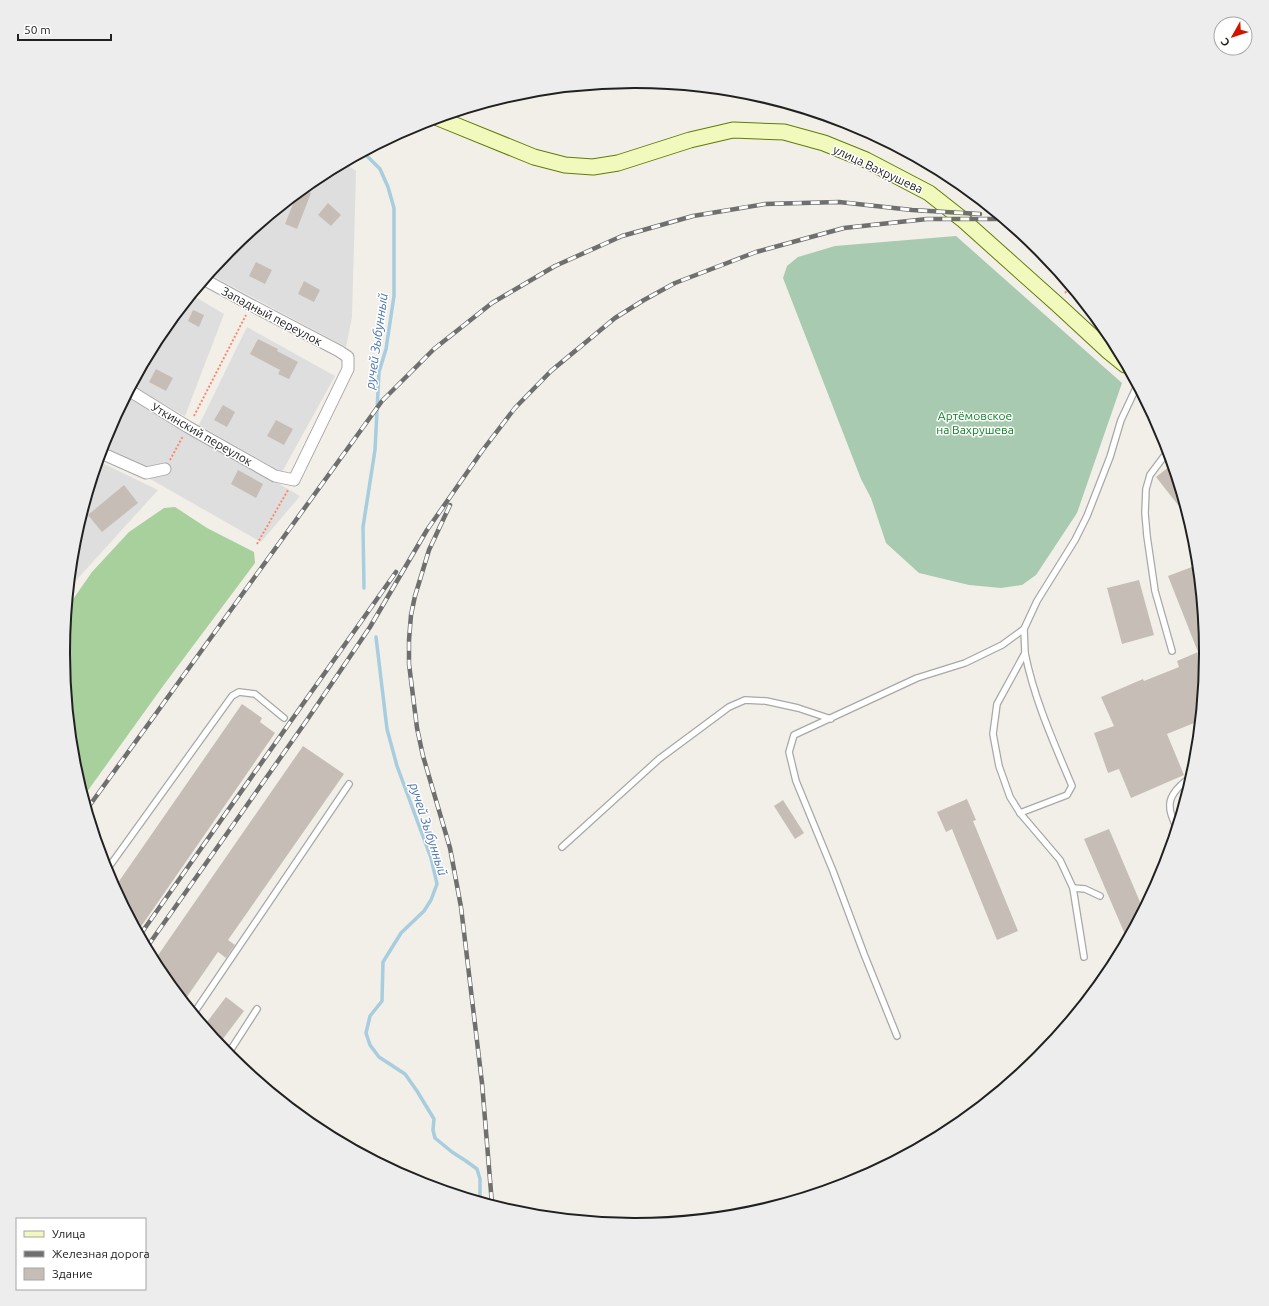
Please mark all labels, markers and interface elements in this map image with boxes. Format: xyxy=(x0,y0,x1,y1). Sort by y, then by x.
scale bar xyxy=(18,16,111,42)
north arrow xyxy=(1213,16,1253,56)
text: 50 m xyxy=(24,23,51,36)
text: С xyxy=(1218,36,1232,49)
street label: улица Вахрушева xyxy=(831,143,925,195)
street label: Западный переулок xyxy=(220,284,324,348)
water label: ручей Зыбунный xyxy=(362,292,390,391)
street label: Уткинский переулок xyxy=(149,400,255,468)
park label: Артёмовское на Вахрушева xyxy=(936,409,1014,436)
water label: ручей Зыбунный xyxy=(407,780,451,877)
legend xyxy=(16,1218,146,1290)
text: Улица xyxy=(52,1227,85,1240)
text: Железная дорога xyxy=(52,1247,150,1260)
text: Здание xyxy=(52,1267,93,1280)

